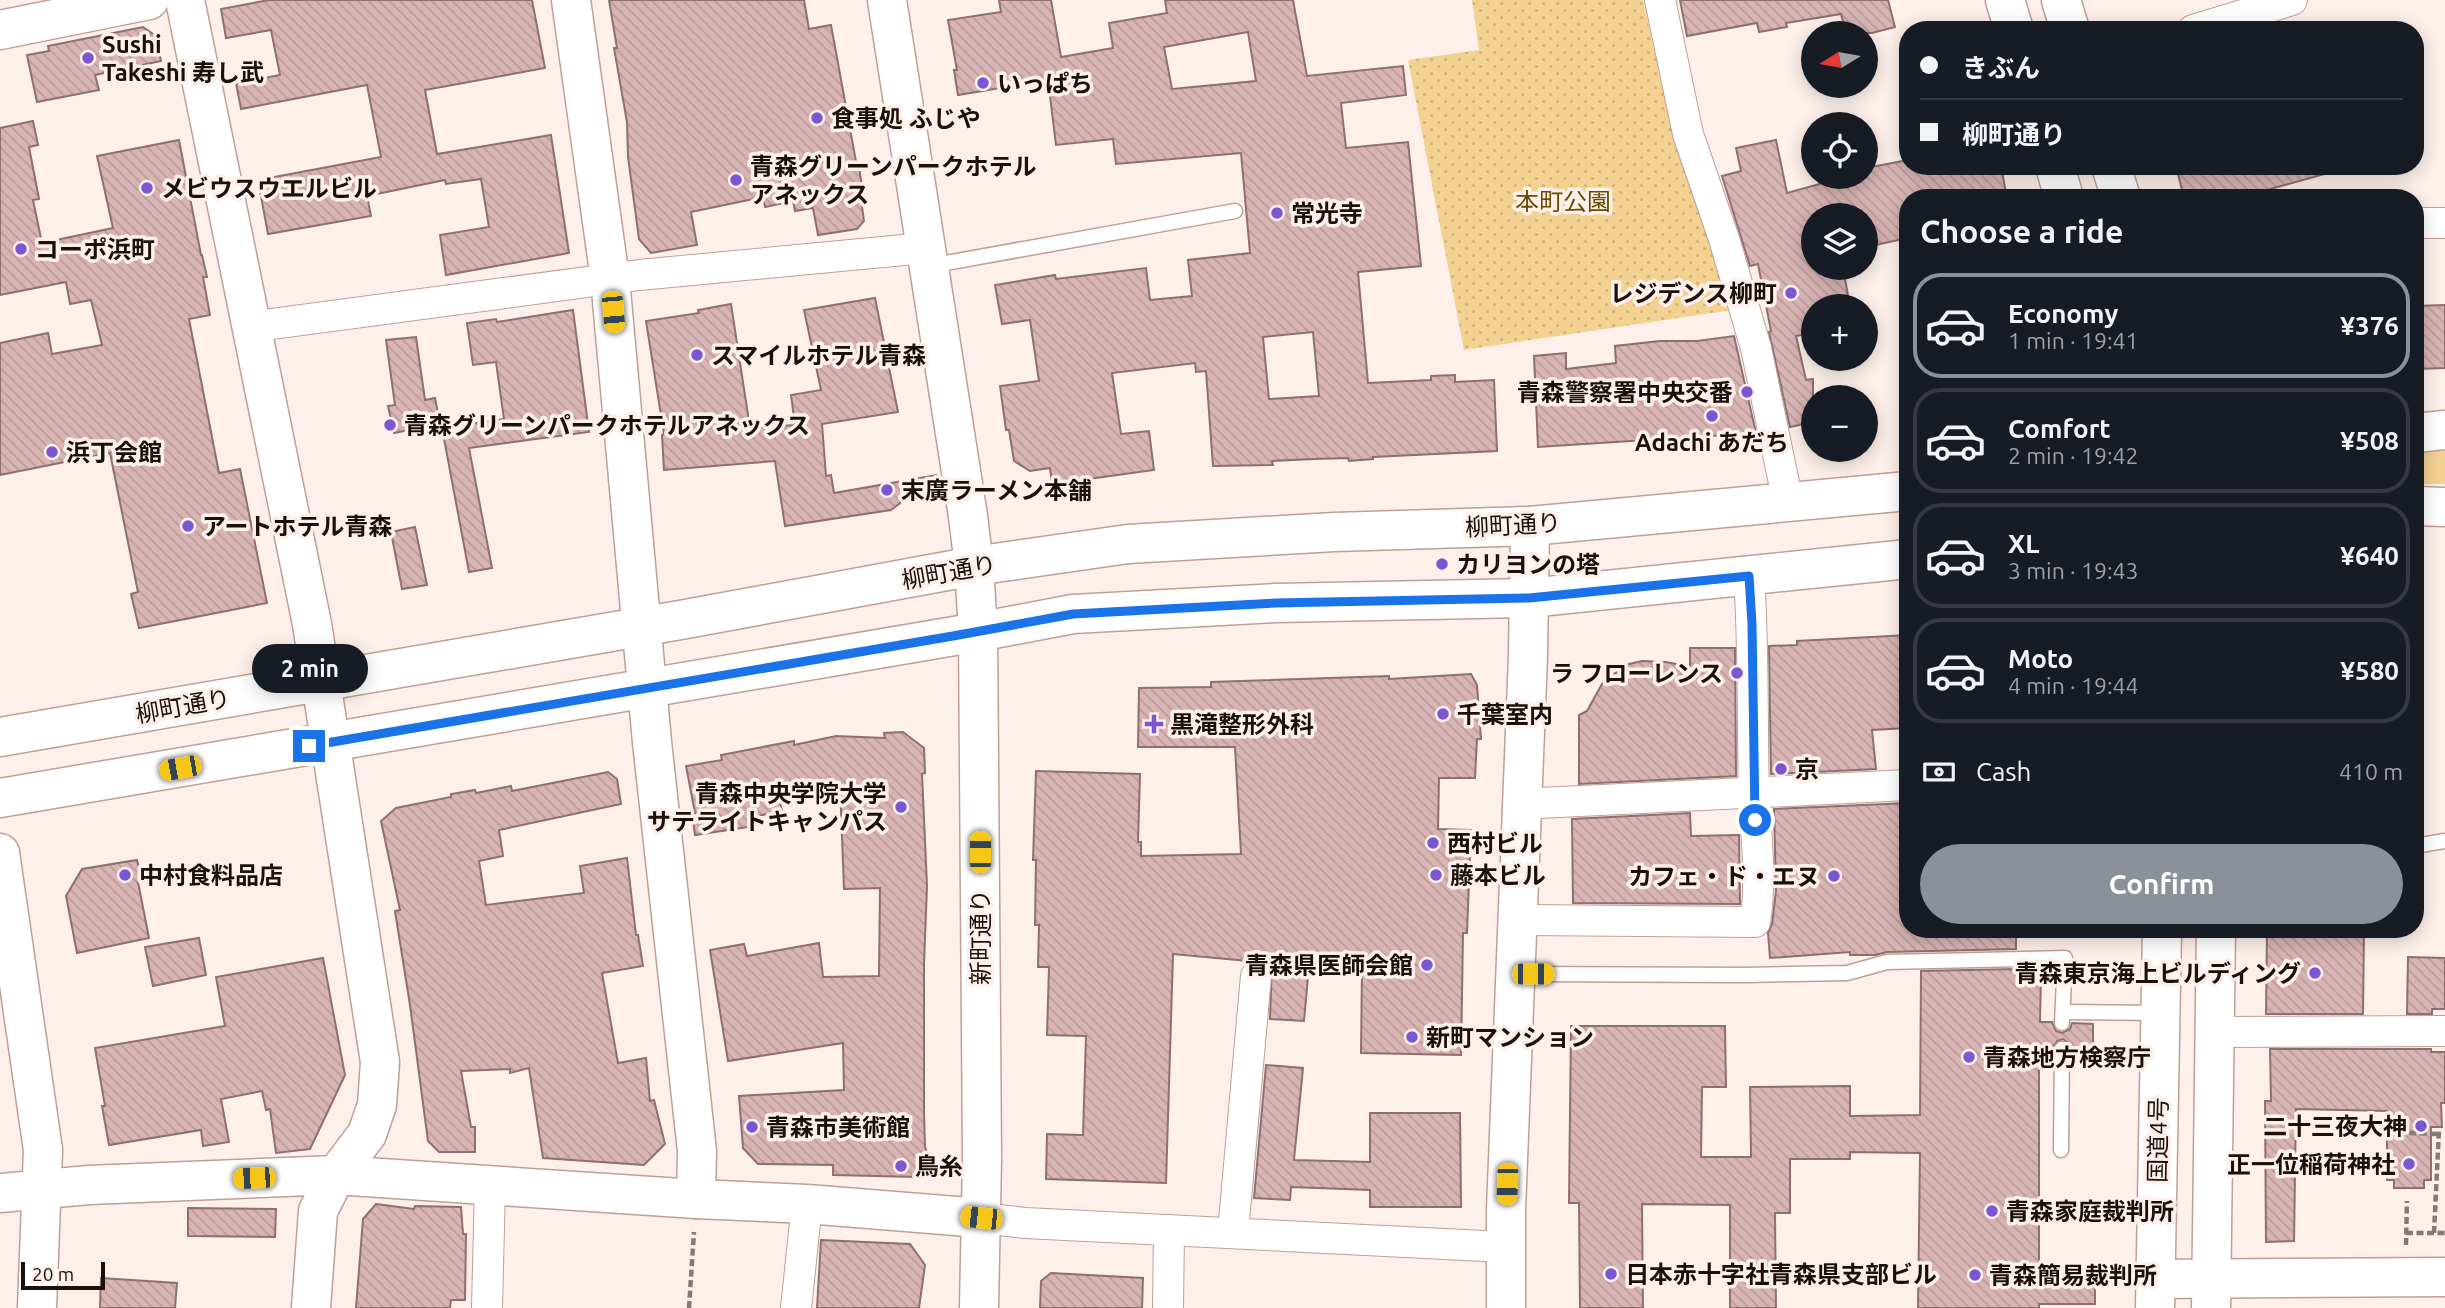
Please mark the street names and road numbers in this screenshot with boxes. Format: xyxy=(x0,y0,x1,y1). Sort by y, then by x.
street label: 柳町通り xyxy=(1464,509,1562,541)
street label: 柳町通り xyxy=(899,550,999,594)
street label: 柳町通り xyxy=(133,684,233,728)
street label: 新町通り xyxy=(967,889,994,985)
street label: 国道4号 xyxy=(2144,1097,2172,1183)

